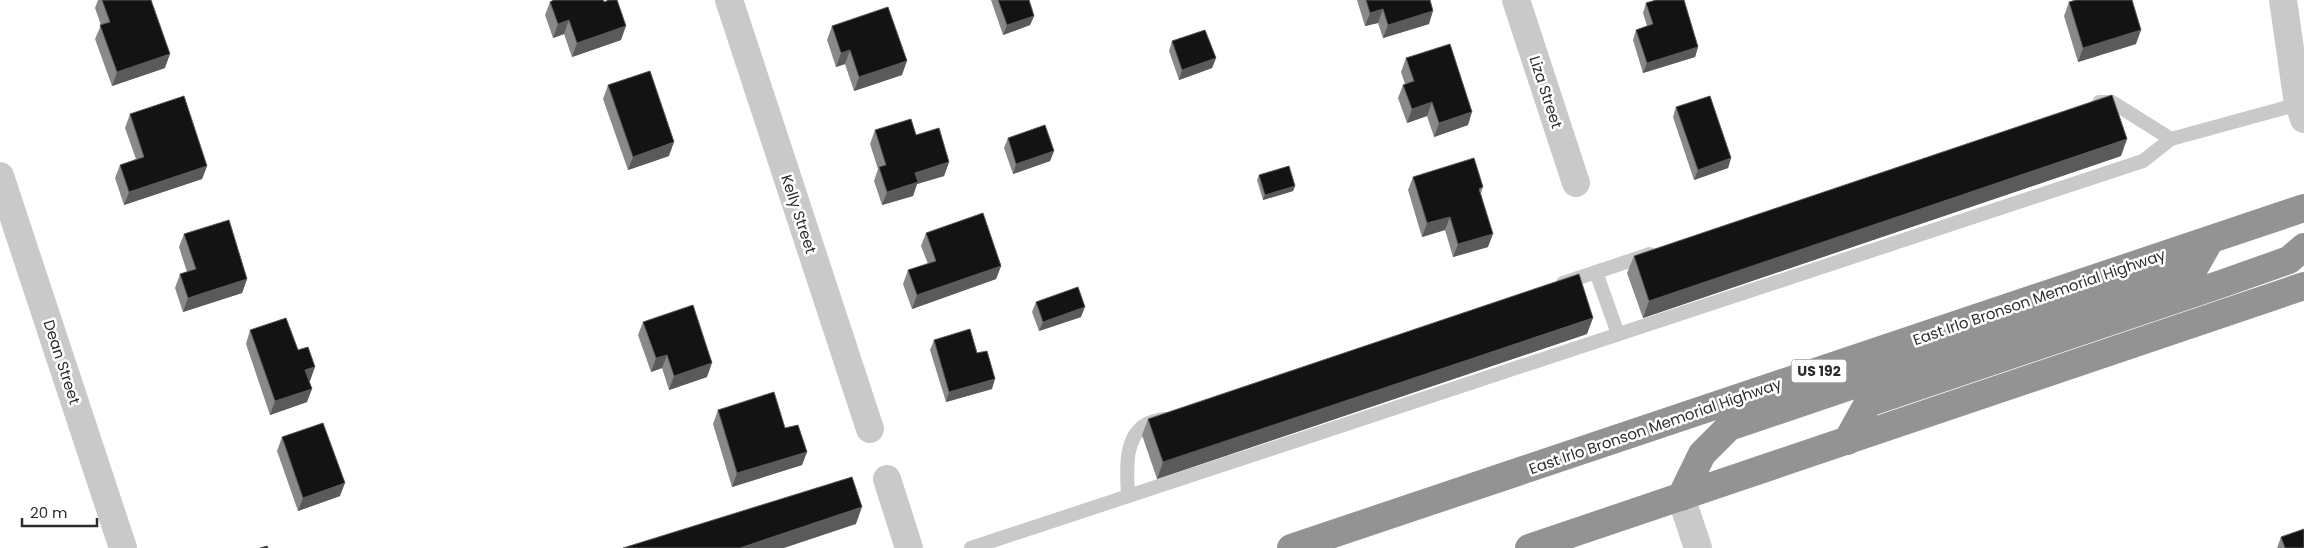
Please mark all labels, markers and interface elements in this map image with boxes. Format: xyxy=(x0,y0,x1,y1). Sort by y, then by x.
street label: Liza Street xyxy=(1524,53,1568,131)
street label: Kelly Street xyxy=(776,172,822,256)
street label: East Irlo Bronson Memorial Highway xyxy=(1910,244,2169,350)
street label: Dean Street xyxy=(38,317,86,407)
road number: US 192 xyxy=(1792,360,1846,382)
street label: East Irlo Bronson Memorial Highway xyxy=(1526,373,1785,479)
scale bar xyxy=(22,496,98,528)
text: 20 m xyxy=(30,502,68,523)

